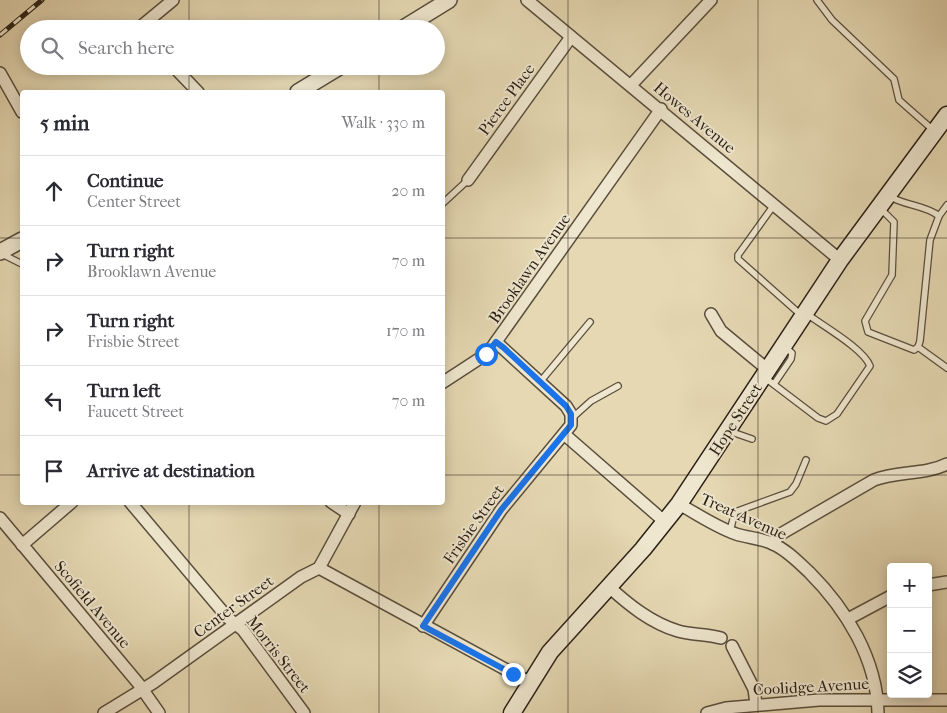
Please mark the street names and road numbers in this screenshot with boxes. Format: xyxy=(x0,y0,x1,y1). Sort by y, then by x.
street label: Pierce Place xyxy=(474,60,539,139)
street label: Howes Avenue xyxy=(650,78,739,157)
street label: Brooklawn Avenue xyxy=(485,210,574,327)
street label: Hope Street xyxy=(705,379,766,459)
street label: Frisbie Street xyxy=(439,481,508,568)
street label: Treat Avenue xyxy=(698,489,790,544)
street label: Scofield Avenue xyxy=(51,557,135,652)
street label: Center Street xyxy=(190,571,277,642)
street label: Morris Street xyxy=(243,612,315,697)
street label: Coolidge Avenue xyxy=(753,674,870,699)

